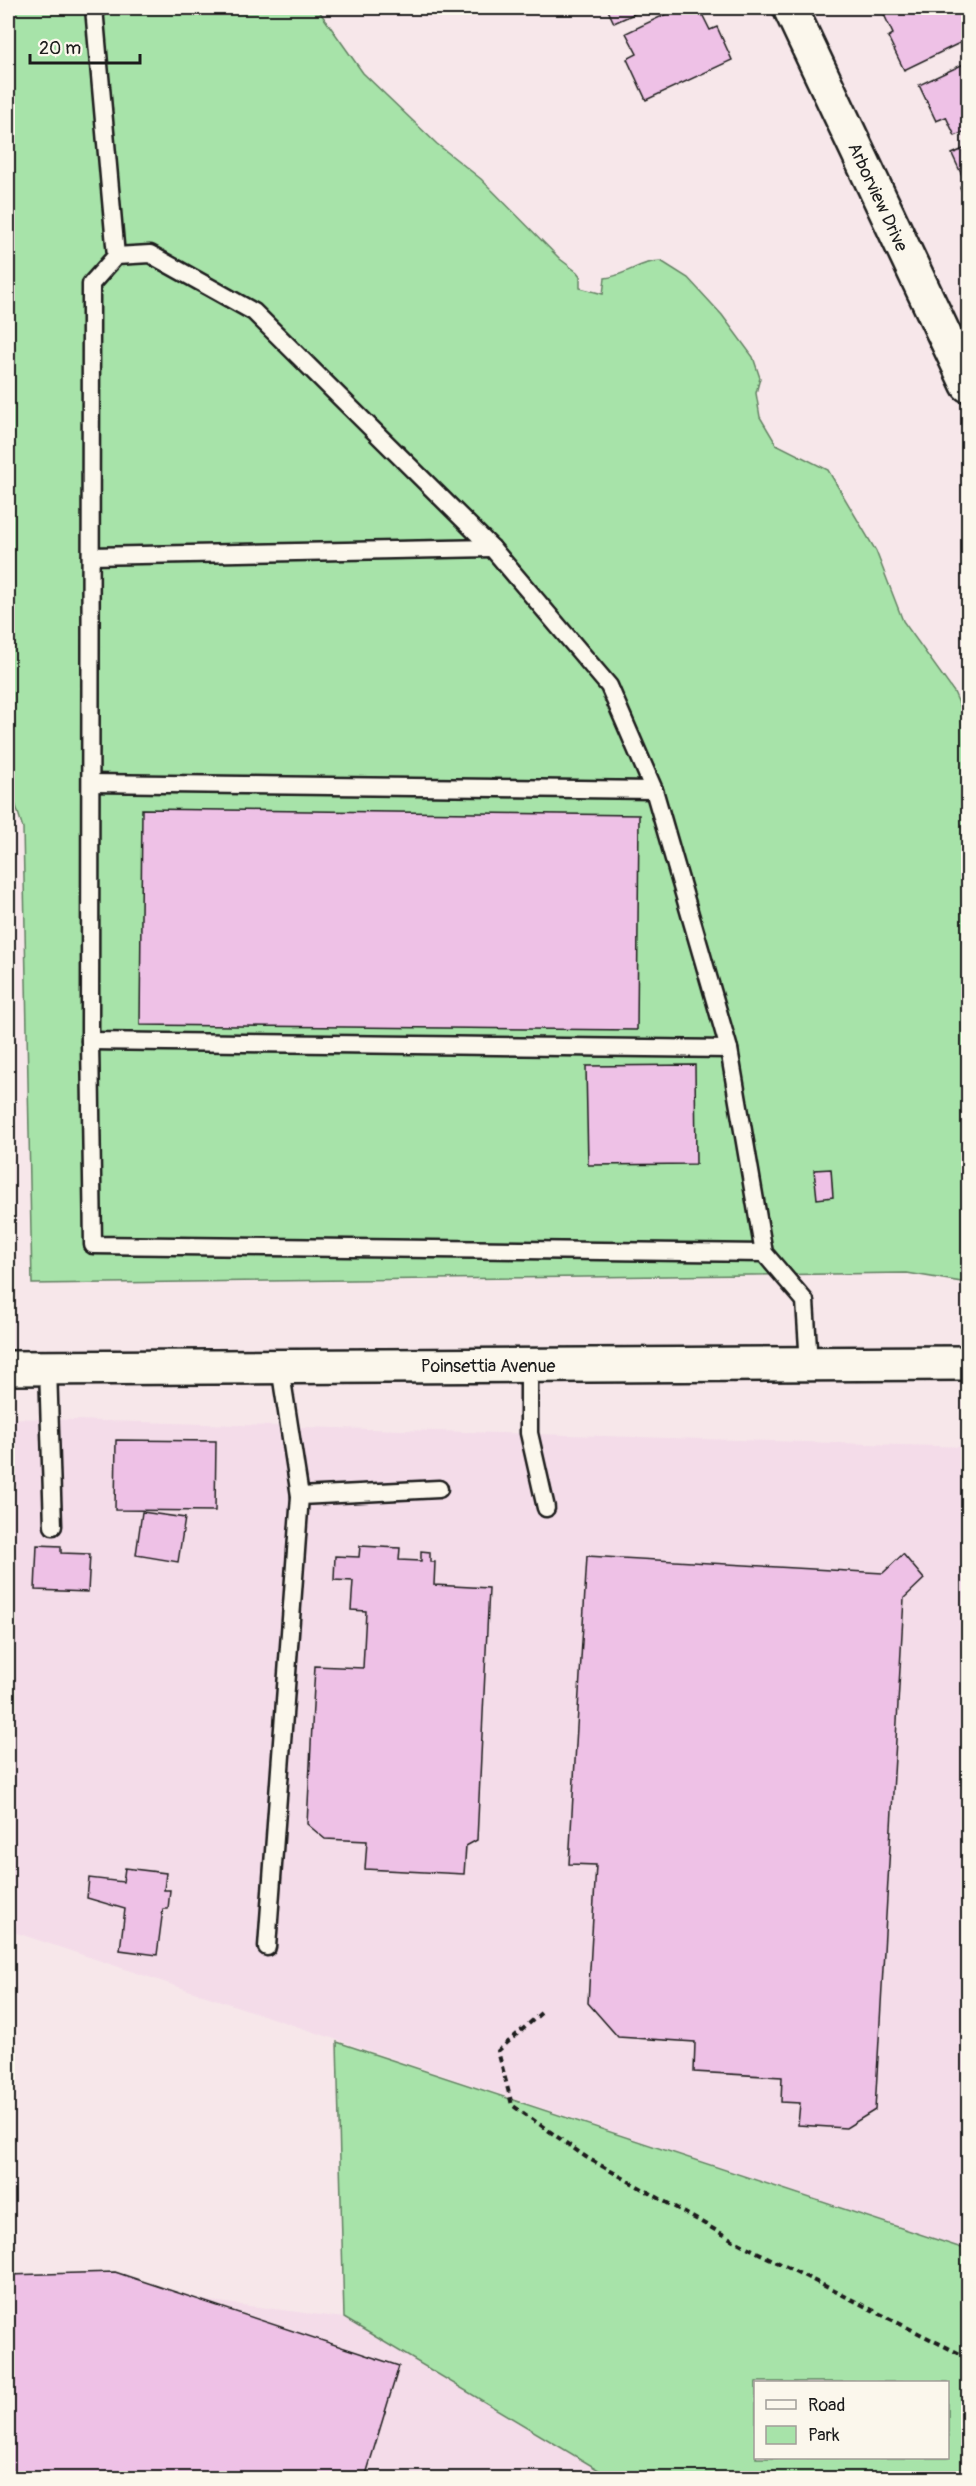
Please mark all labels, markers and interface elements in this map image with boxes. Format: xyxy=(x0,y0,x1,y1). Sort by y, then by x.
scale bar xyxy=(30,27,140,65)
text: 20 m xyxy=(39,37,81,60)
street label: Arborview Drive xyxy=(842,139,913,256)
street label: Poinsettia Avenue xyxy=(421,1355,555,1378)
legend xyxy=(754,2381,949,2459)
text: Road xyxy=(808,2394,845,2417)
text: Park xyxy=(808,2424,840,2447)

